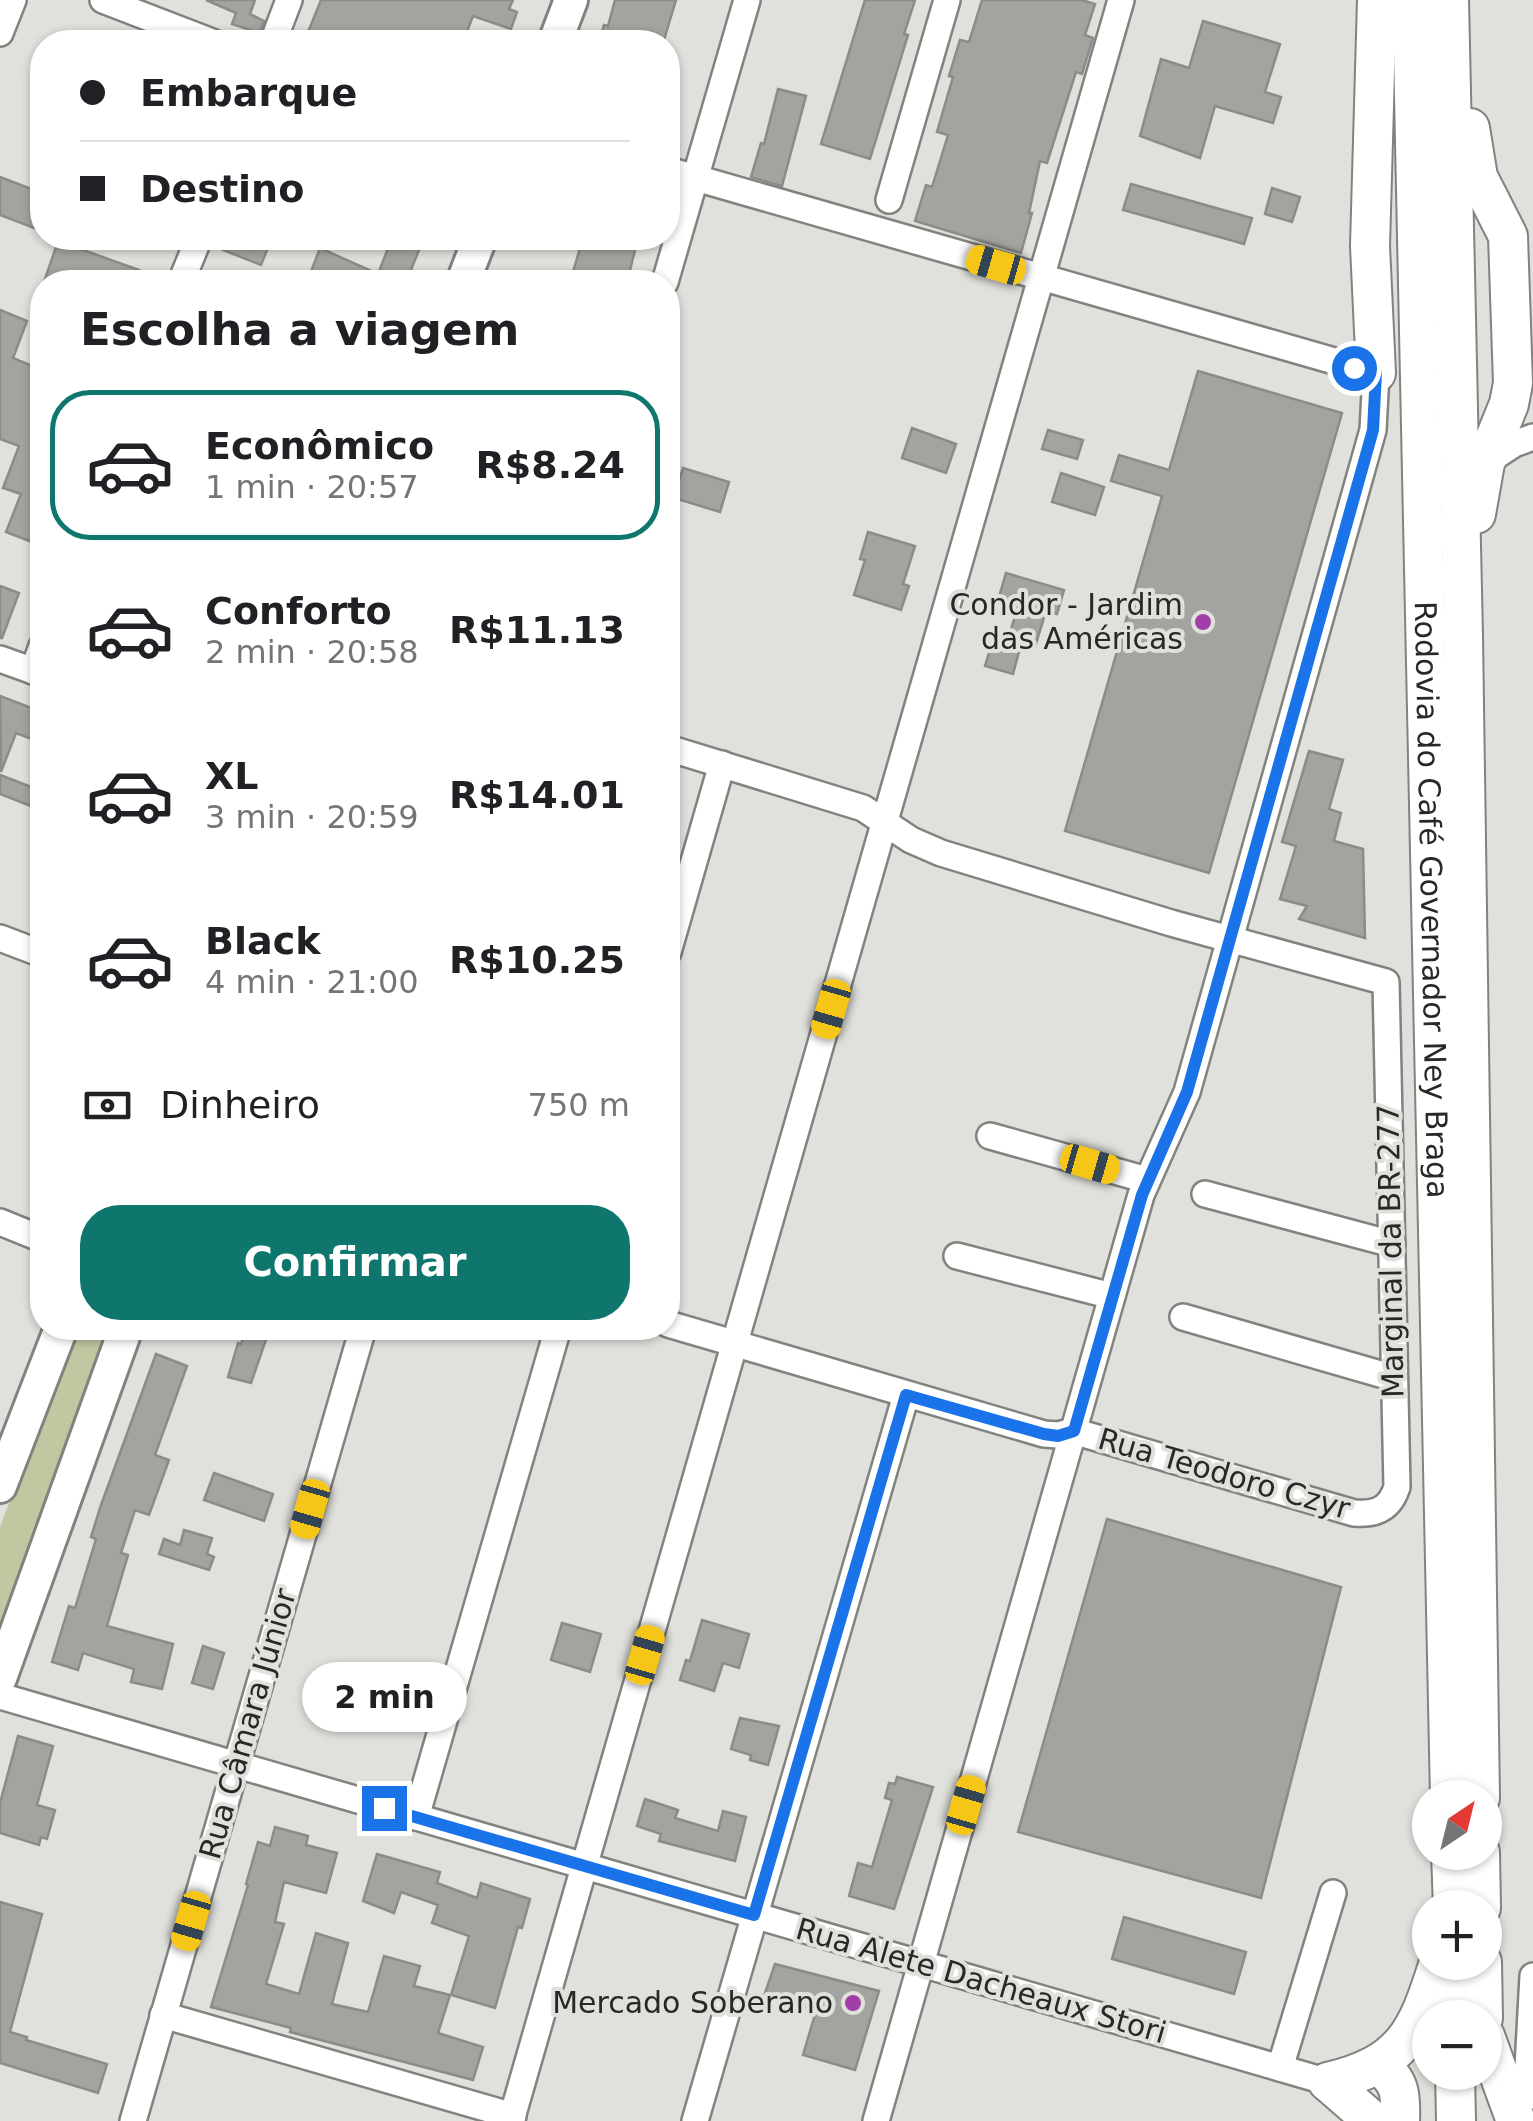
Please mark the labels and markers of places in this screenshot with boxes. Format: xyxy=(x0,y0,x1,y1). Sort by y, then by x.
place label: Condor - Jardim das Américas xyxy=(949,587,1183,656)
marker: Condor - Jardim das Américas xyxy=(1192,611,1214,633)
place label: Mercado Soberano xyxy=(552,1985,833,2020)
marker: Mercado Soberano xyxy=(842,1992,864,2014)

